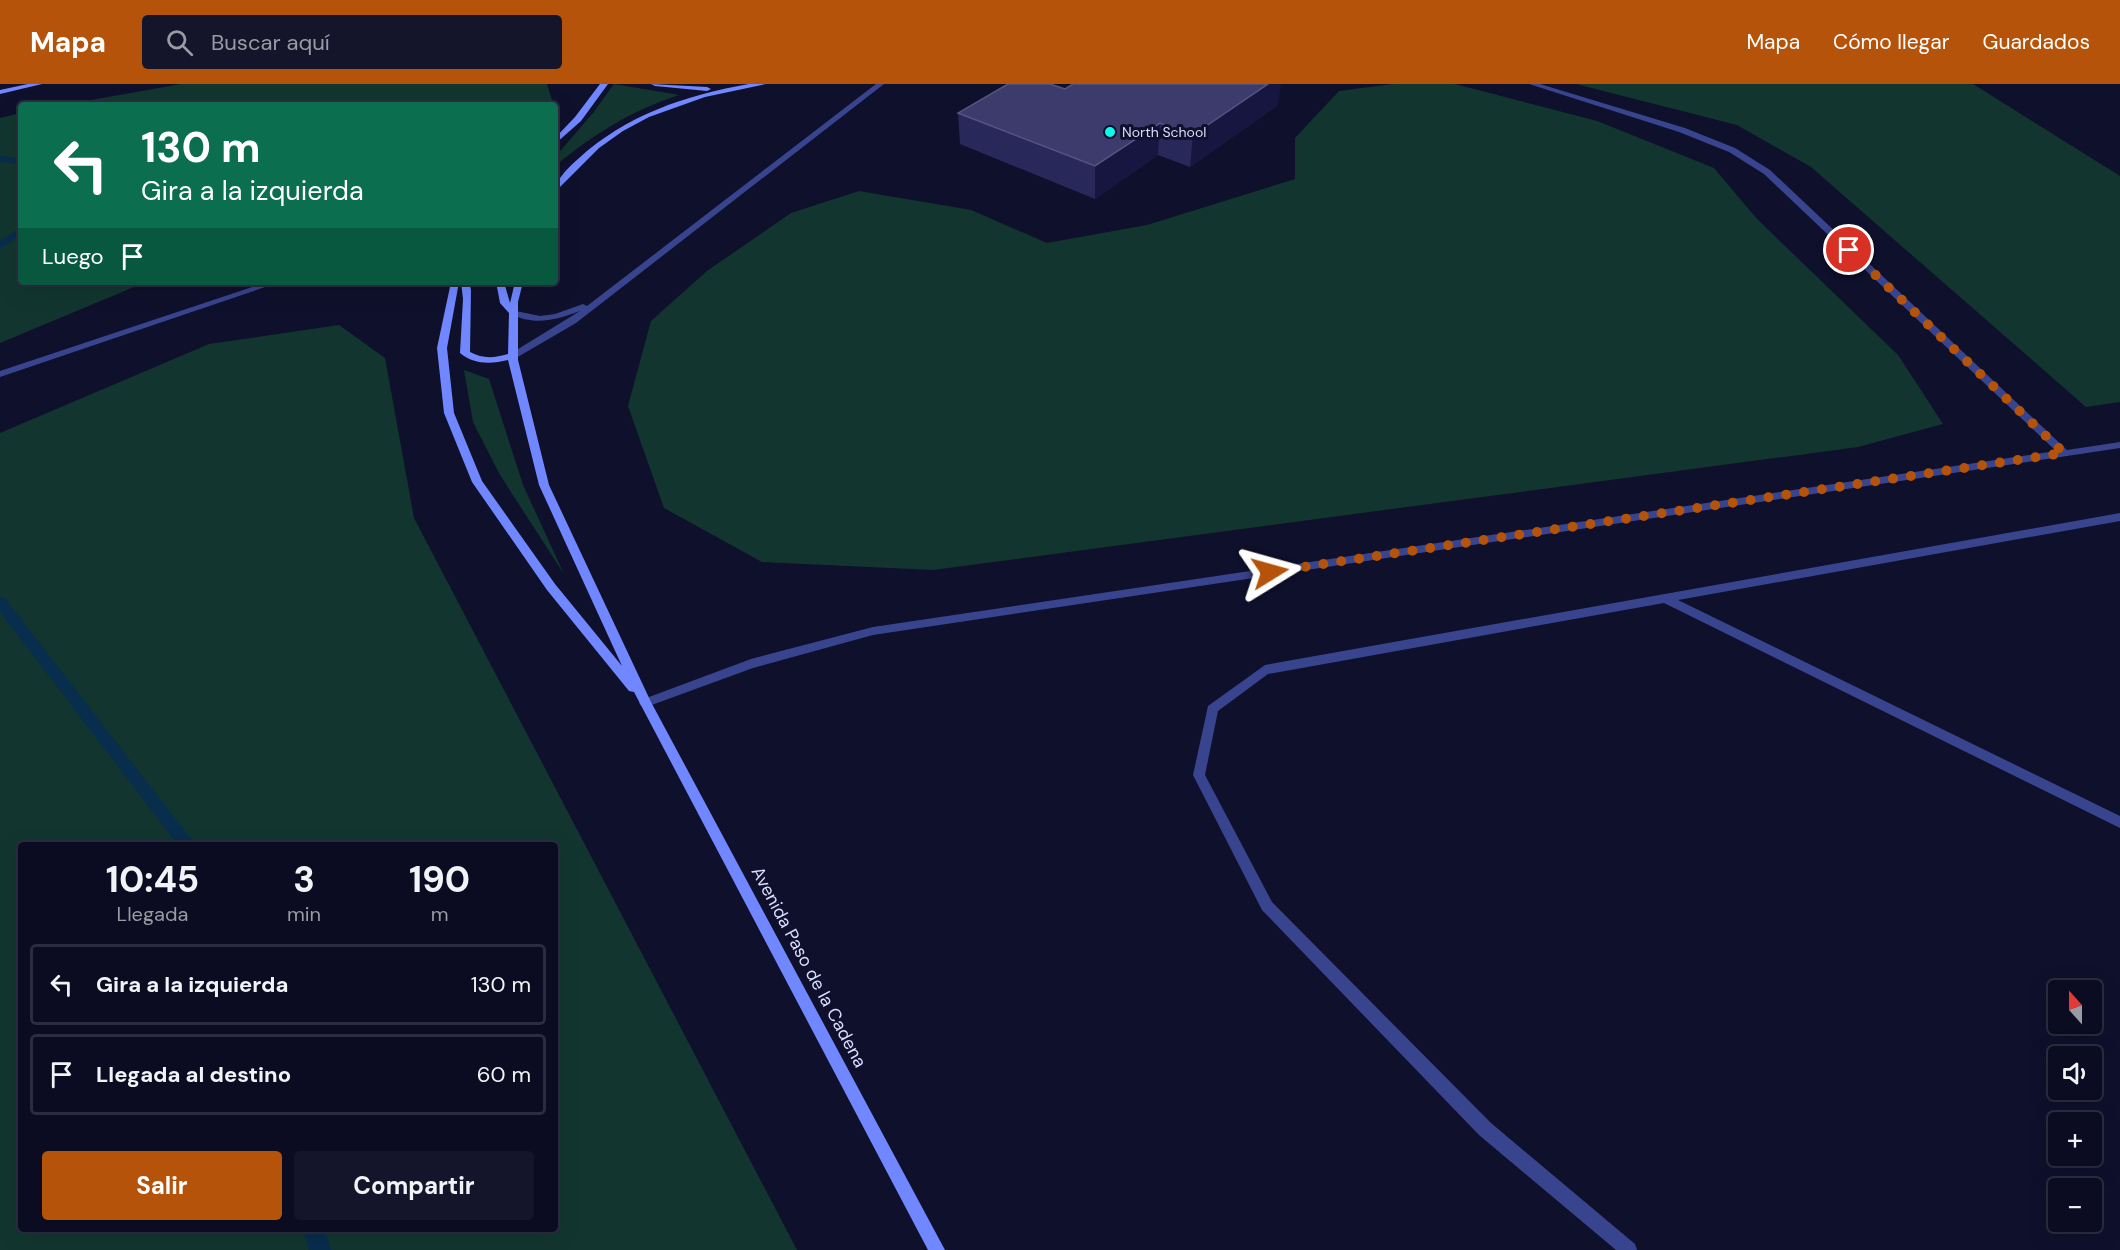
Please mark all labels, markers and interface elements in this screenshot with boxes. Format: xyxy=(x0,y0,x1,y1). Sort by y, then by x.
search box xyxy=(142,15,562,69)
text: Mapa xyxy=(30,24,106,61)
icon: search xyxy=(163,26,196,59)
text: Buscar aquí xyxy=(211,28,330,57)
text: Mapa xyxy=(1746,28,1800,56)
text: Cómo llegar xyxy=(1833,28,1950,56)
text: Guardados xyxy=(1983,28,2090,56)
text: 130 m xyxy=(141,120,261,175)
place label: North School xyxy=(1122,123,1206,141)
marker: North School xyxy=(1103,125,1117,139)
icon: left xyxy=(42,126,120,204)
text: Gira a la izquierda xyxy=(141,173,364,208)
pin xyxy=(1823,224,1874,275)
icon: arrive xyxy=(1832,233,1865,266)
icon: arrive xyxy=(116,240,149,273)
text: Luego xyxy=(42,242,104,271)
position arrow xyxy=(1238,540,1302,604)
text: 10:45 xyxy=(106,856,199,903)
text: 3 xyxy=(293,856,315,903)
text: 190 xyxy=(409,856,470,903)
street label: Avenida Paso de la Cadena xyxy=(746,862,872,1072)
text: Llegada xyxy=(117,901,188,927)
text: min xyxy=(287,901,321,927)
text: m xyxy=(431,901,448,927)
icon: left xyxy=(45,968,78,1001)
text: Gira a la izquierda xyxy=(96,970,288,999)
text: 130 m xyxy=(471,970,531,999)
north arrow xyxy=(2048,980,2102,1034)
map controls xyxy=(2048,980,2102,1232)
button: sound xyxy=(2048,1046,2102,1100)
icon: arrive xyxy=(45,1058,78,1091)
text: Llegada al destino xyxy=(96,1060,291,1089)
text: 60 m xyxy=(477,1060,531,1089)
button: + xyxy=(2048,1112,2102,1166)
button: Salir xyxy=(42,1151,282,1220)
button: Compartir xyxy=(294,1151,534,1220)
button: − xyxy=(2048,1178,2102,1232)

